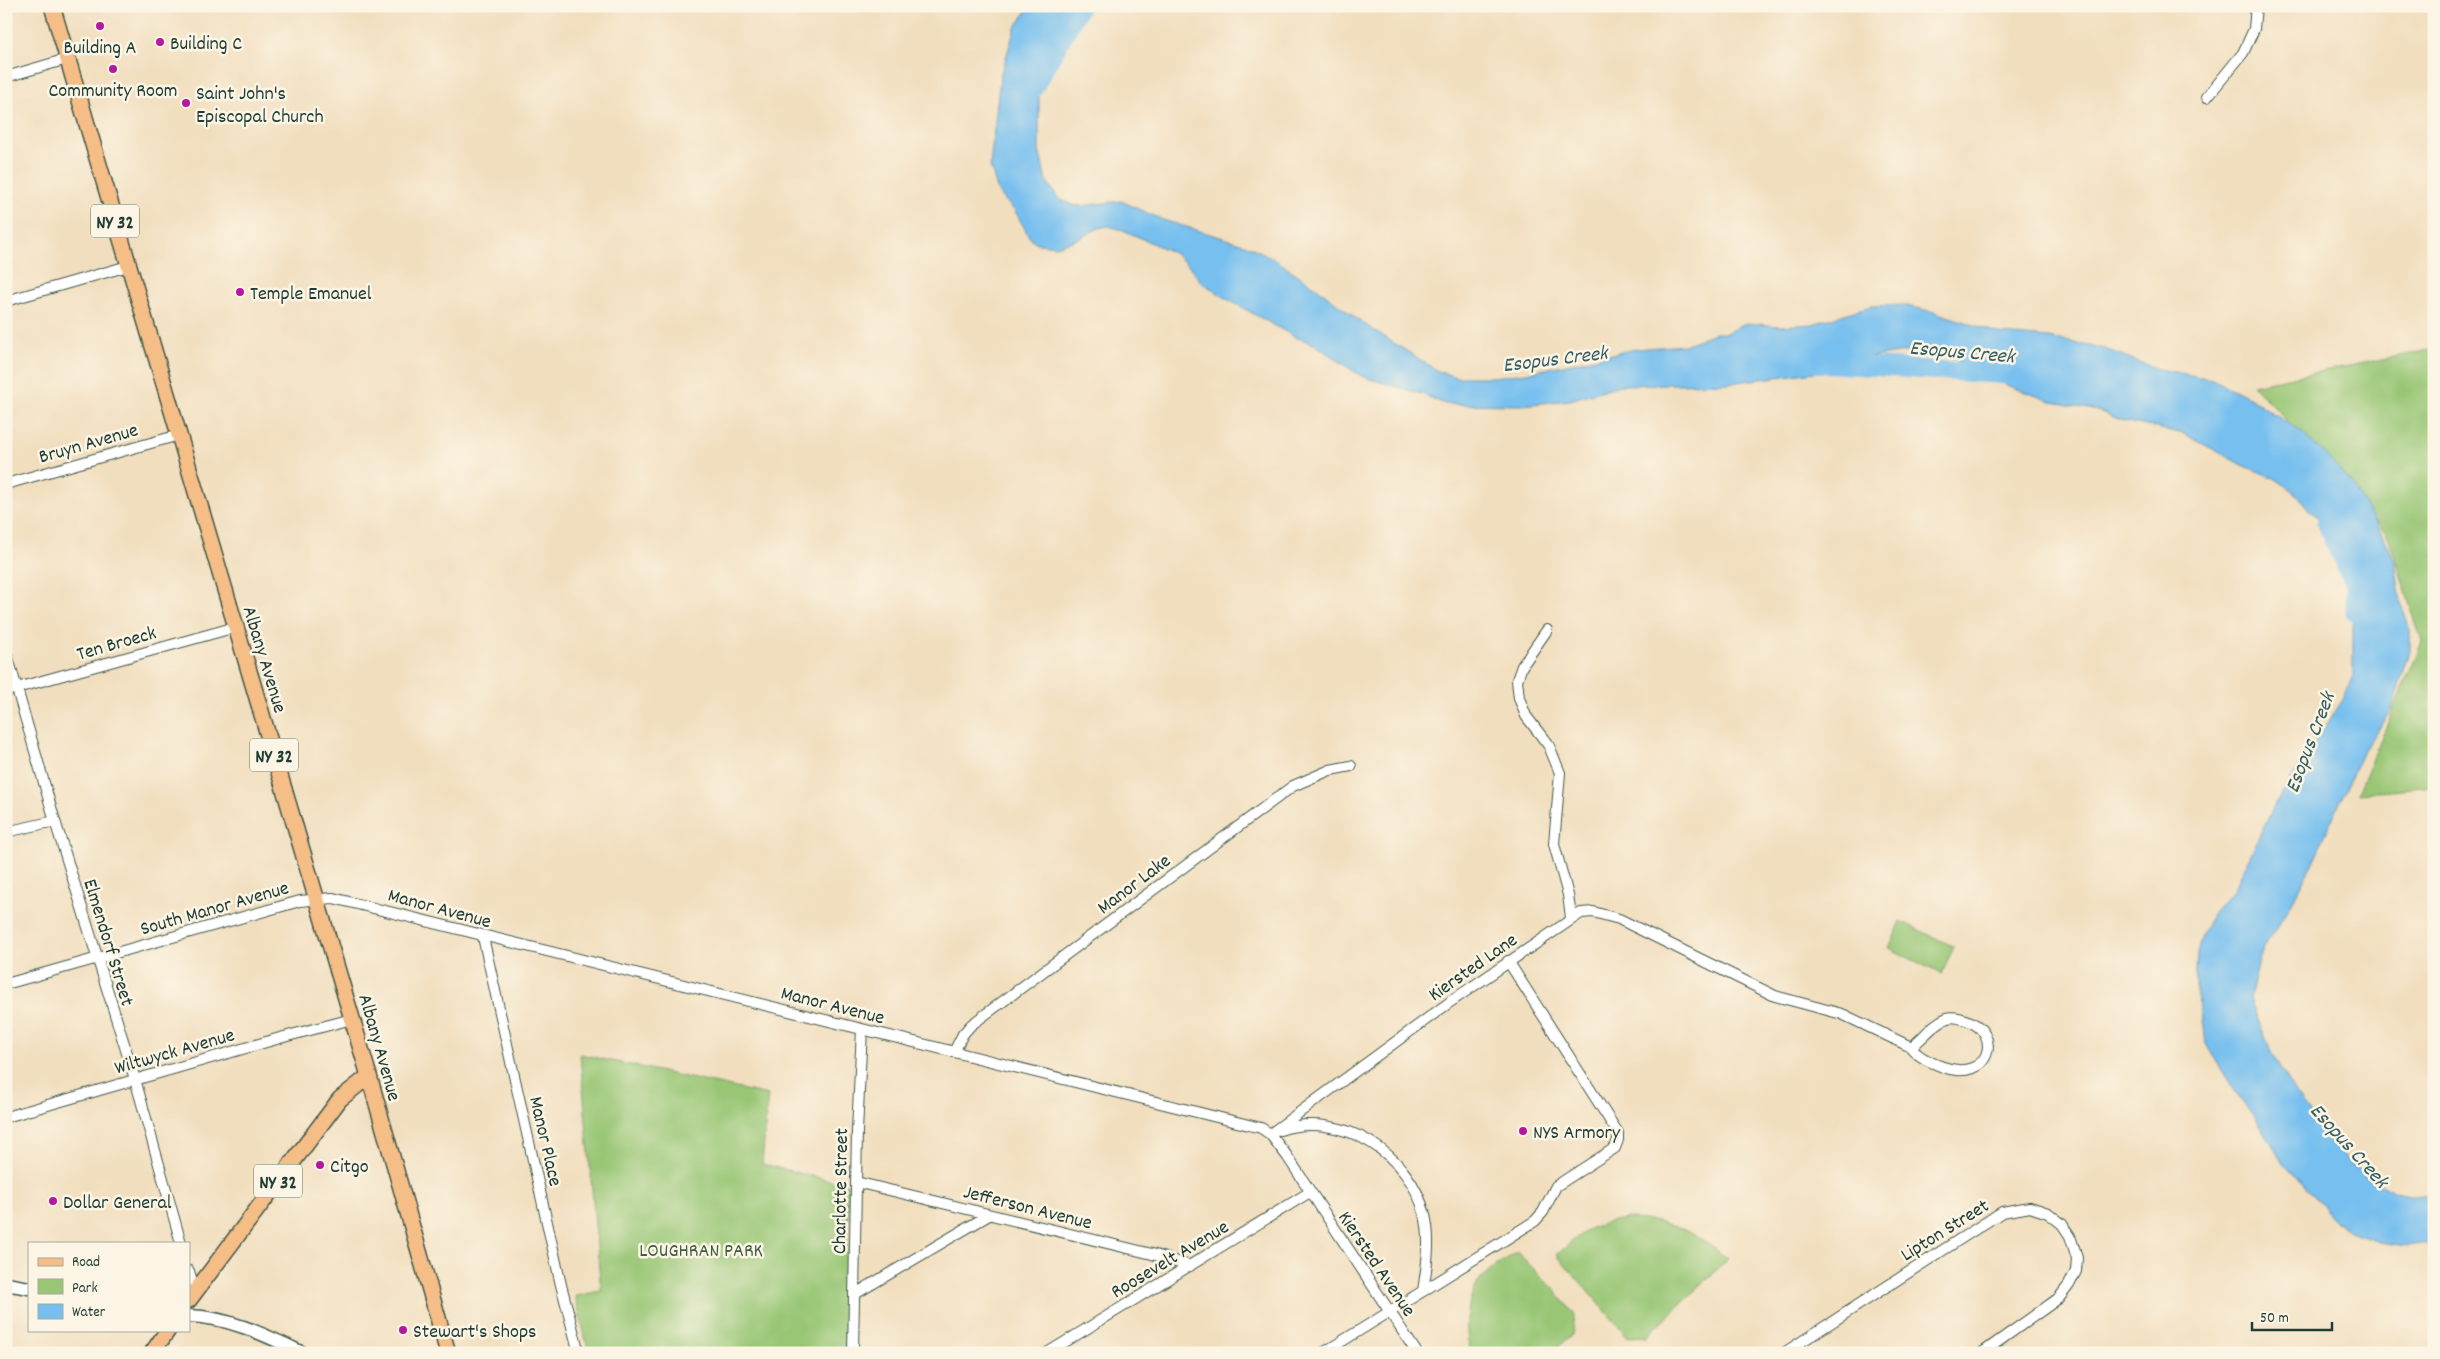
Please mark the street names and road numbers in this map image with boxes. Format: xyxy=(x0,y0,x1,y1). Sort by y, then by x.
road number: NY 32 xyxy=(91,205,139,238)
street label: Bruyn Avenue xyxy=(36,417,142,472)
street label: Albany Avenue xyxy=(234,603,293,717)
street label: Ten Broeck xyxy=(74,620,160,670)
road number: NY 32 xyxy=(250,738,298,772)
street label: Manor Lake xyxy=(1092,848,1178,922)
street label: South Manor Avenue xyxy=(137,875,293,944)
street label: Elmendorf Street xyxy=(75,876,140,1010)
street label: Manor Avenue xyxy=(384,883,494,937)
street label: Kiersted Lane xyxy=(1423,927,1524,1010)
street label: Manor Avenue xyxy=(777,981,887,1033)
street label: Albany Avenue xyxy=(349,991,407,1105)
street label: Wiltwyck Avenue xyxy=(111,1022,238,1083)
street label: Manor Place xyxy=(520,1094,568,1189)
street label: Charlotte Street xyxy=(827,1128,857,1254)
road number: NY 32 xyxy=(254,1164,302,1198)
street label: Jefferson Avenue xyxy=(960,1179,1095,1238)
street label: Lipton Street xyxy=(1896,1193,1995,1270)
street label: Kiersted Avenue xyxy=(1330,1206,1421,1323)
street label: Roosevelt Avenue xyxy=(1106,1214,1235,1307)

